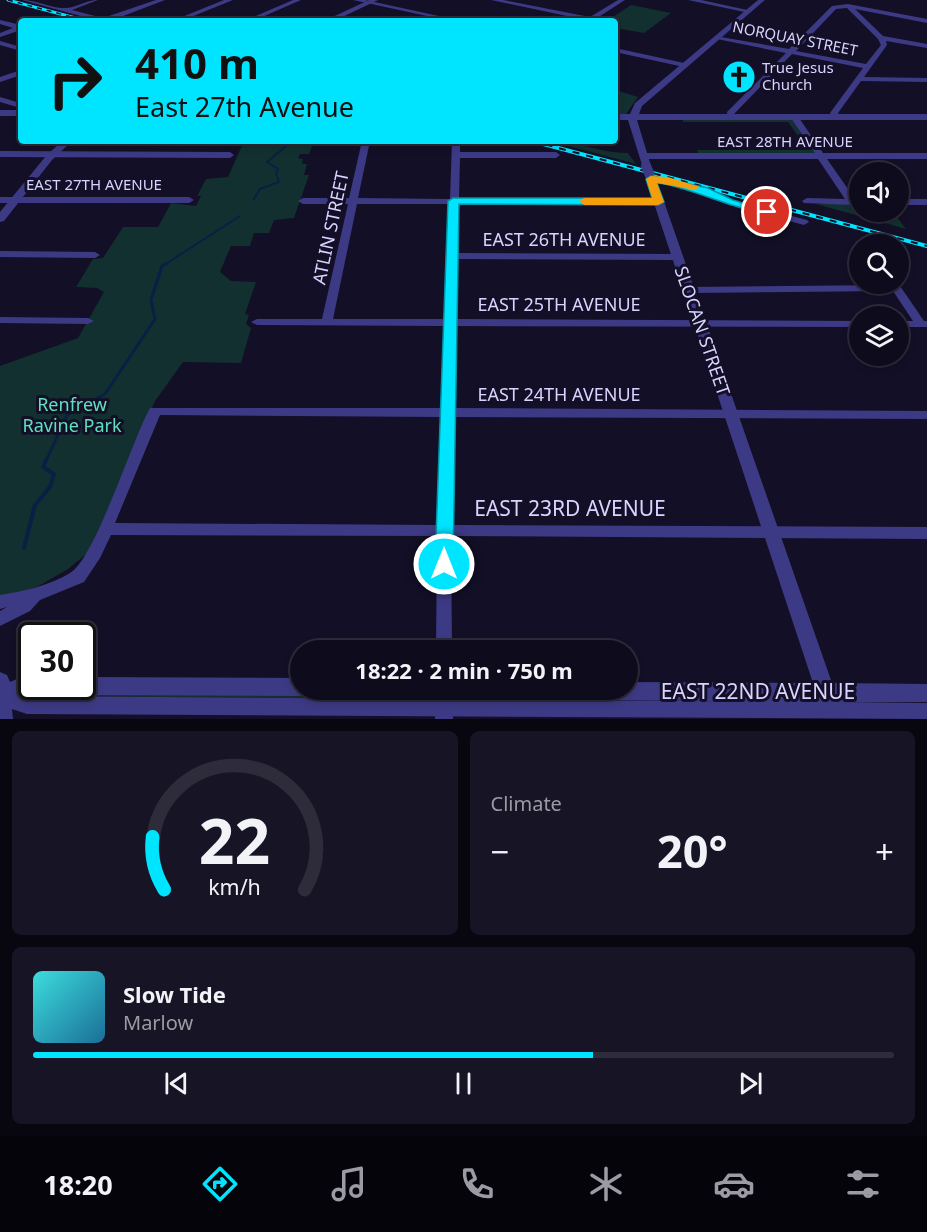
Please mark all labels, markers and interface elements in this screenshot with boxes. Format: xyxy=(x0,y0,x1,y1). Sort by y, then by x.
street label: NORQUAY STREET xyxy=(731,16,860,60)
text: 410 m xyxy=(135,34,259,91)
icon: right xyxy=(36,42,114,120)
place label: True Jesus Church xyxy=(762,57,834,94)
church icon: True Jesus Church xyxy=(721,59,757,95)
text: East 27th Avenue xyxy=(135,88,354,125)
street label: EAST 28TH AVENUE xyxy=(717,131,853,151)
map controls xyxy=(849,162,909,366)
button: sound xyxy=(849,162,909,222)
street label: ATLIN STREET xyxy=(306,169,354,287)
street label: EAST 27TH AVENUE xyxy=(26,174,162,194)
pin xyxy=(741,186,792,237)
icon: arrive xyxy=(750,195,783,228)
street label: EAST 26TH AVENUE xyxy=(482,227,646,251)
button: search xyxy=(849,234,909,294)
street label: SLOCAN STREET xyxy=(670,263,736,399)
street label: EAST 25TH AVENUE xyxy=(477,292,641,316)
button: layers xyxy=(849,306,909,366)
street label: EAST 24TH AVENUE xyxy=(477,382,641,406)
park label: Renfrew Ravine Park xyxy=(22,392,122,437)
street label: EAST 23RD AVENUE xyxy=(474,494,666,522)
position arrow xyxy=(412,532,476,596)
speed limit sign: 30 xyxy=(18,622,96,700)
text: 18:22 · 2 min · 750 m xyxy=(355,655,573,685)
street label: EAST 22ND AVENUE xyxy=(661,677,855,705)
text: Climate xyxy=(491,790,562,817)
text: 22 xyxy=(199,797,270,882)
text: 20° xyxy=(657,820,728,881)
text: − xyxy=(491,829,509,874)
text: + xyxy=(875,829,894,874)
text: km/h xyxy=(208,872,261,901)
text: Slow Tide xyxy=(123,979,226,1009)
text: Marlow xyxy=(123,1009,193,1036)
icon: previous xyxy=(160,1067,193,1100)
icon: pause xyxy=(447,1067,480,1100)
icon: next xyxy=(734,1067,767,1100)
icon: directions xyxy=(199,1163,241,1205)
icon: music xyxy=(328,1163,370,1205)
icon: phone xyxy=(456,1163,498,1205)
icon: climate xyxy=(585,1163,627,1205)
icon: car xyxy=(713,1163,755,1205)
icon: filters xyxy=(842,1163,884,1205)
text: 18:20 xyxy=(43,1166,113,1203)

